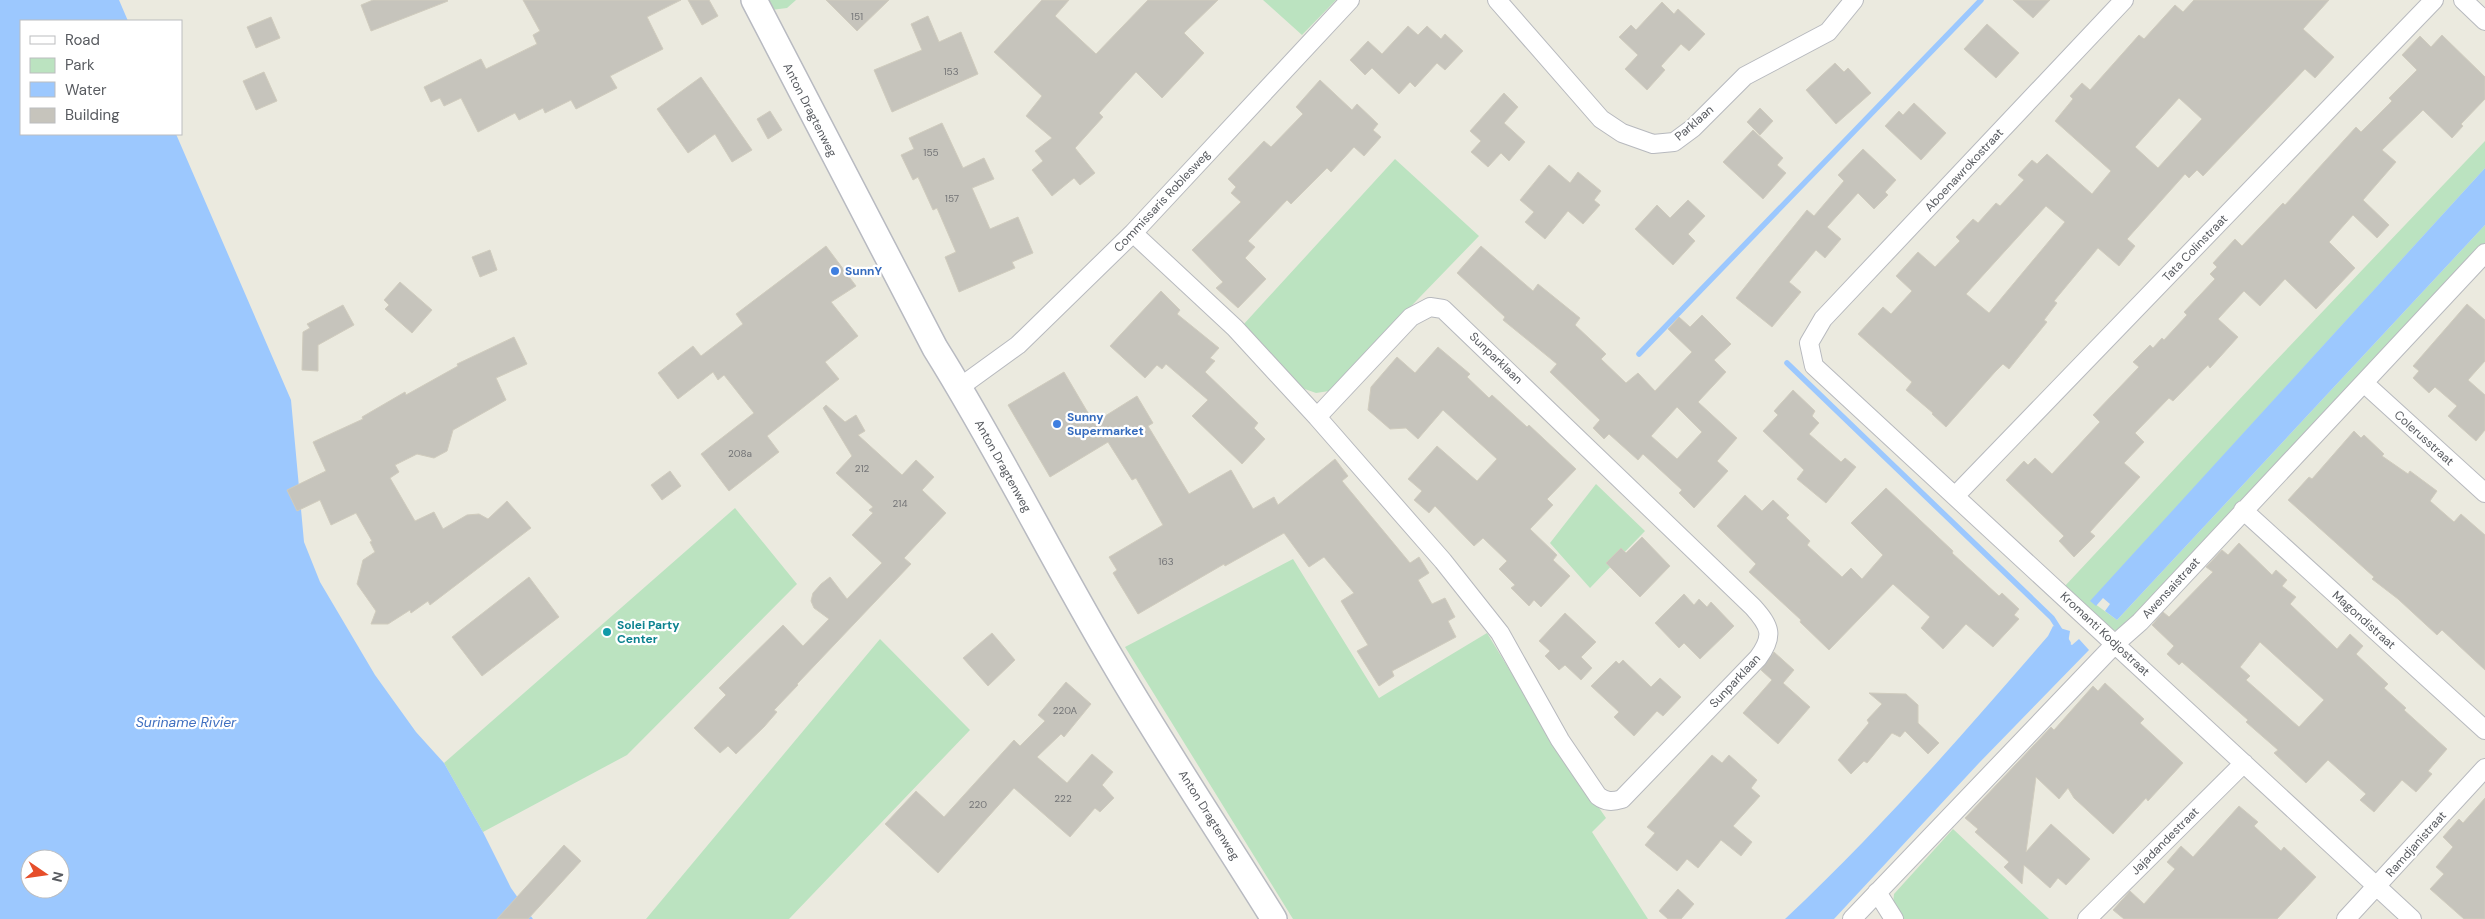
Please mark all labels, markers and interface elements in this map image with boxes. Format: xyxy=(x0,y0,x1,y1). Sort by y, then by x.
house number: 151 xyxy=(851,10,863,23)
legend xyxy=(20,20,182,135)
text: Road xyxy=(65,30,100,50)
text: Park xyxy=(65,55,95,75)
street label: Anton Dragtenweg xyxy=(779,60,841,160)
house number: 153 xyxy=(943,65,959,78)
text: Water xyxy=(65,80,107,100)
street label: Parklaan xyxy=(1671,102,1717,144)
text: Building xyxy=(65,105,120,125)
street label: Aboenawrokostraat xyxy=(1921,125,2007,215)
house number: 155 xyxy=(923,146,939,159)
street label: Commissaris Roblesweg xyxy=(1110,146,1214,256)
house number: 157 xyxy=(945,192,959,205)
street label: Tata Colinstraat xyxy=(2159,211,2231,285)
place label: SunnY xyxy=(845,263,882,279)
marker: SunnY xyxy=(829,265,841,277)
street label: Sunparklaan xyxy=(1466,329,1526,387)
street label: Colerusstraat xyxy=(2391,407,2457,469)
place label: Sunny Supermarket xyxy=(1067,409,1144,439)
street label: Anton Dragtenweg xyxy=(971,417,1035,515)
marker: Sunny Supermarket xyxy=(1051,418,1063,430)
house number: 208a xyxy=(728,447,752,460)
house number: 212 xyxy=(855,462,870,475)
house number: 214 xyxy=(893,497,907,510)
street label: Awensaistraat xyxy=(2139,554,2204,622)
house number: 163 xyxy=(1158,555,1174,568)
street label: Magondistraat xyxy=(2329,587,2399,653)
street label: Kromanti Kodjostraat xyxy=(2057,588,2153,680)
place label: Solei Party Center xyxy=(617,617,680,647)
marker: Solei Party Center xyxy=(601,626,613,638)
street label: Sunparklaan xyxy=(1706,651,1764,711)
house number: 220A xyxy=(1053,704,1078,717)
water label: Suriname Rivier xyxy=(136,713,237,731)
street label: Anton Dragtenweg xyxy=(1175,767,1243,863)
house number: 222 xyxy=(1054,792,1072,805)
house number: 220 xyxy=(969,798,987,811)
street label: Jajadandestraat xyxy=(2128,803,2203,878)
street label: Ramdjanistraat xyxy=(2382,807,2450,880)
north arrow xyxy=(20,849,70,899)
text: N xyxy=(48,870,68,884)

